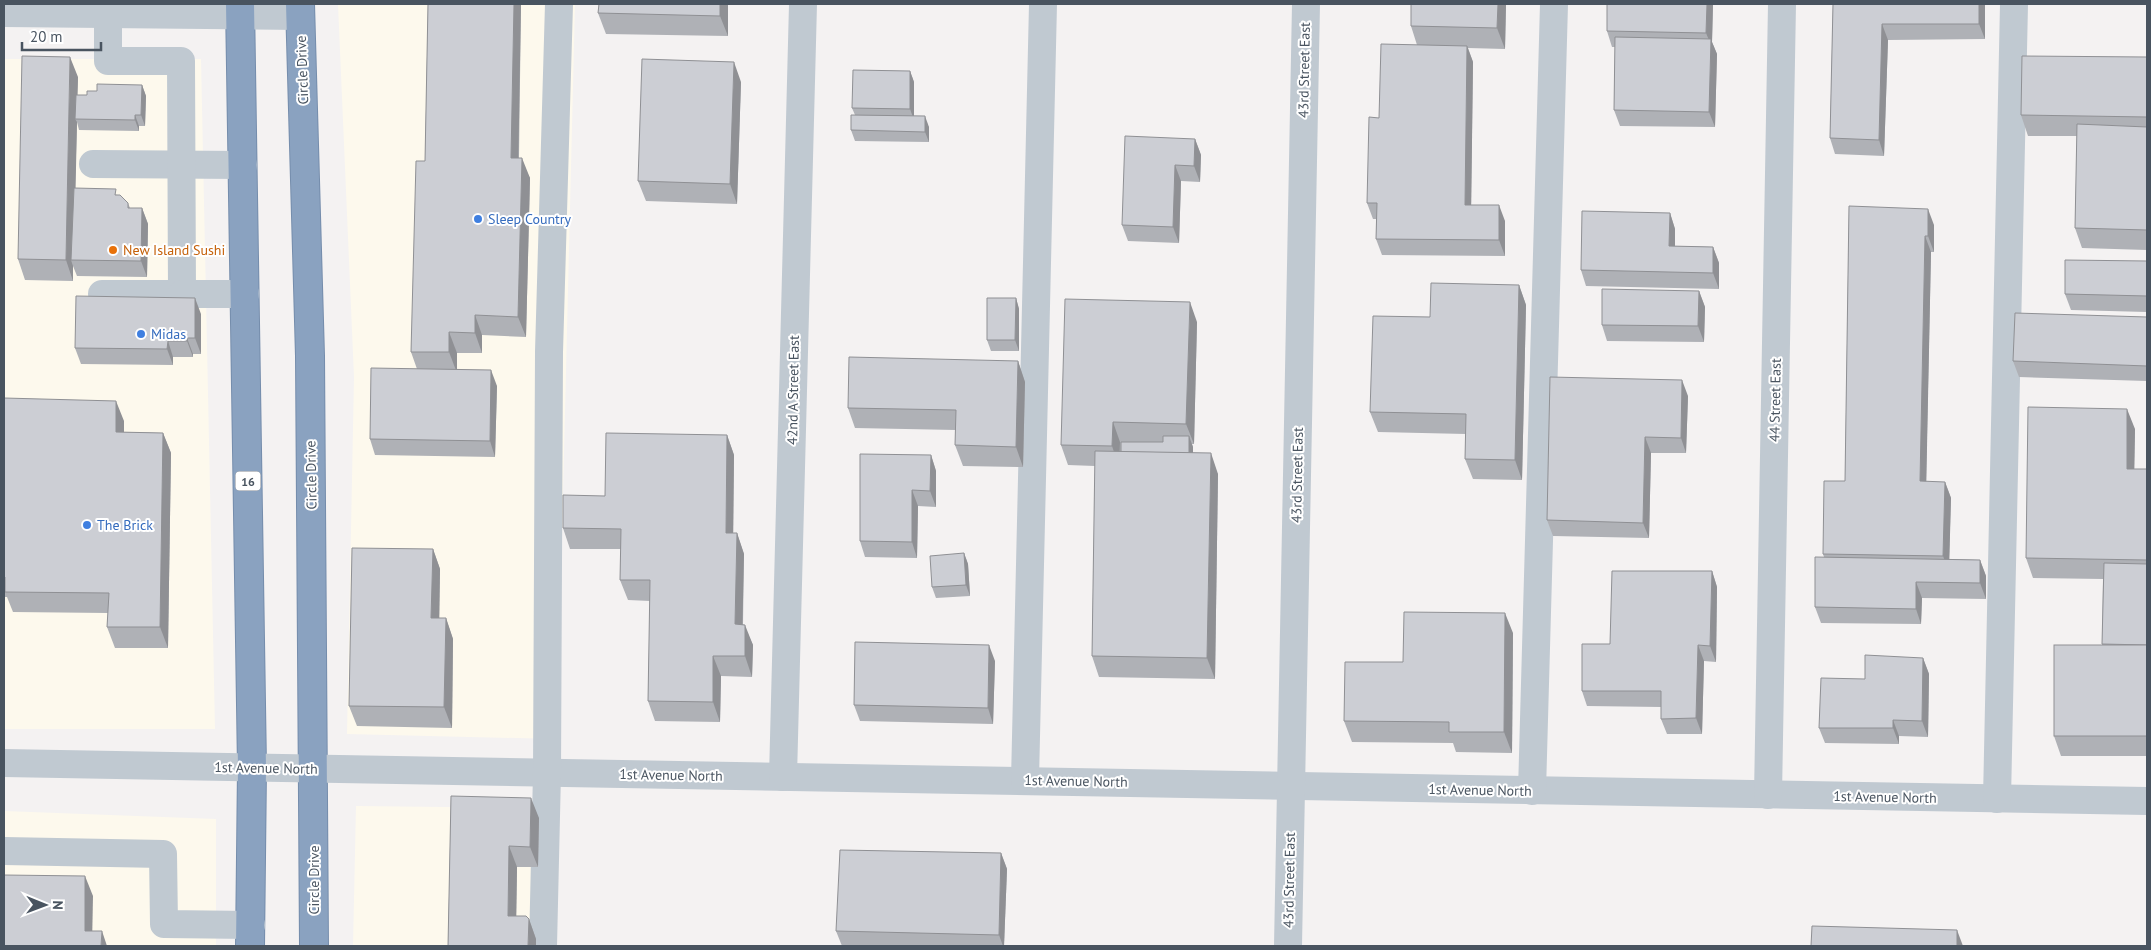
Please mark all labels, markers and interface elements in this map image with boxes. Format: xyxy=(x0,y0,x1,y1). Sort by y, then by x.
scale bar xyxy=(22,20,101,52)
street label: 43rd Street East xyxy=(1294,22,1314,118)
text: 20 m xyxy=(30,27,63,46)
street label: Circle Drive xyxy=(292,35,312,105)
place label: Sleep Country xyxy=(488,210,572,228)
marker: Sleep Country xyxy=(472,213,484,225)
place label: New Island Sushi xyxy=(123,241,225,259)
marker: New Island Sushi xyxy=(107,244,119,256)
place label: Midas xyxy=(151,325,186,343)
marker: Midas xyxy=(135,328,147,340)
street label: 42nd A Street East xyxy=(783,335,803,445)
street label: 44 Street East xyxy=(1765,358,1785,442)
street label: 43rd Street East xyxy=(1287,427,1307,523)
street label: Circle Drive xyxy=(301,440,321,510)
road number: 16 xyxy=(236,472,260,491)
place label: The Brick xyxy=(97,516,153,534)
marker: The Brick xyxy=(81,519,93,531)
street label: 1st Avenue North xyxy=(214,758,318,778)
street label: 1st Avenue North xyxy=(619,765,723,785)
street label: 1st Avenue North xyxy=(1024,771,1128,791)
street label: 1st Avenue North xyxy=(1428,780,1532,800)
street label: 1st Avenue North xyxy=(1833,787,1937,807)
street label: 43rd Street East xyxy=(1279,832,1299,928)
street label: Circle Drive xyxy=(305,845,323,915)
north arrow xyxy=(20,880,70,930)
text: N xyxy=(49,900,67,910)

